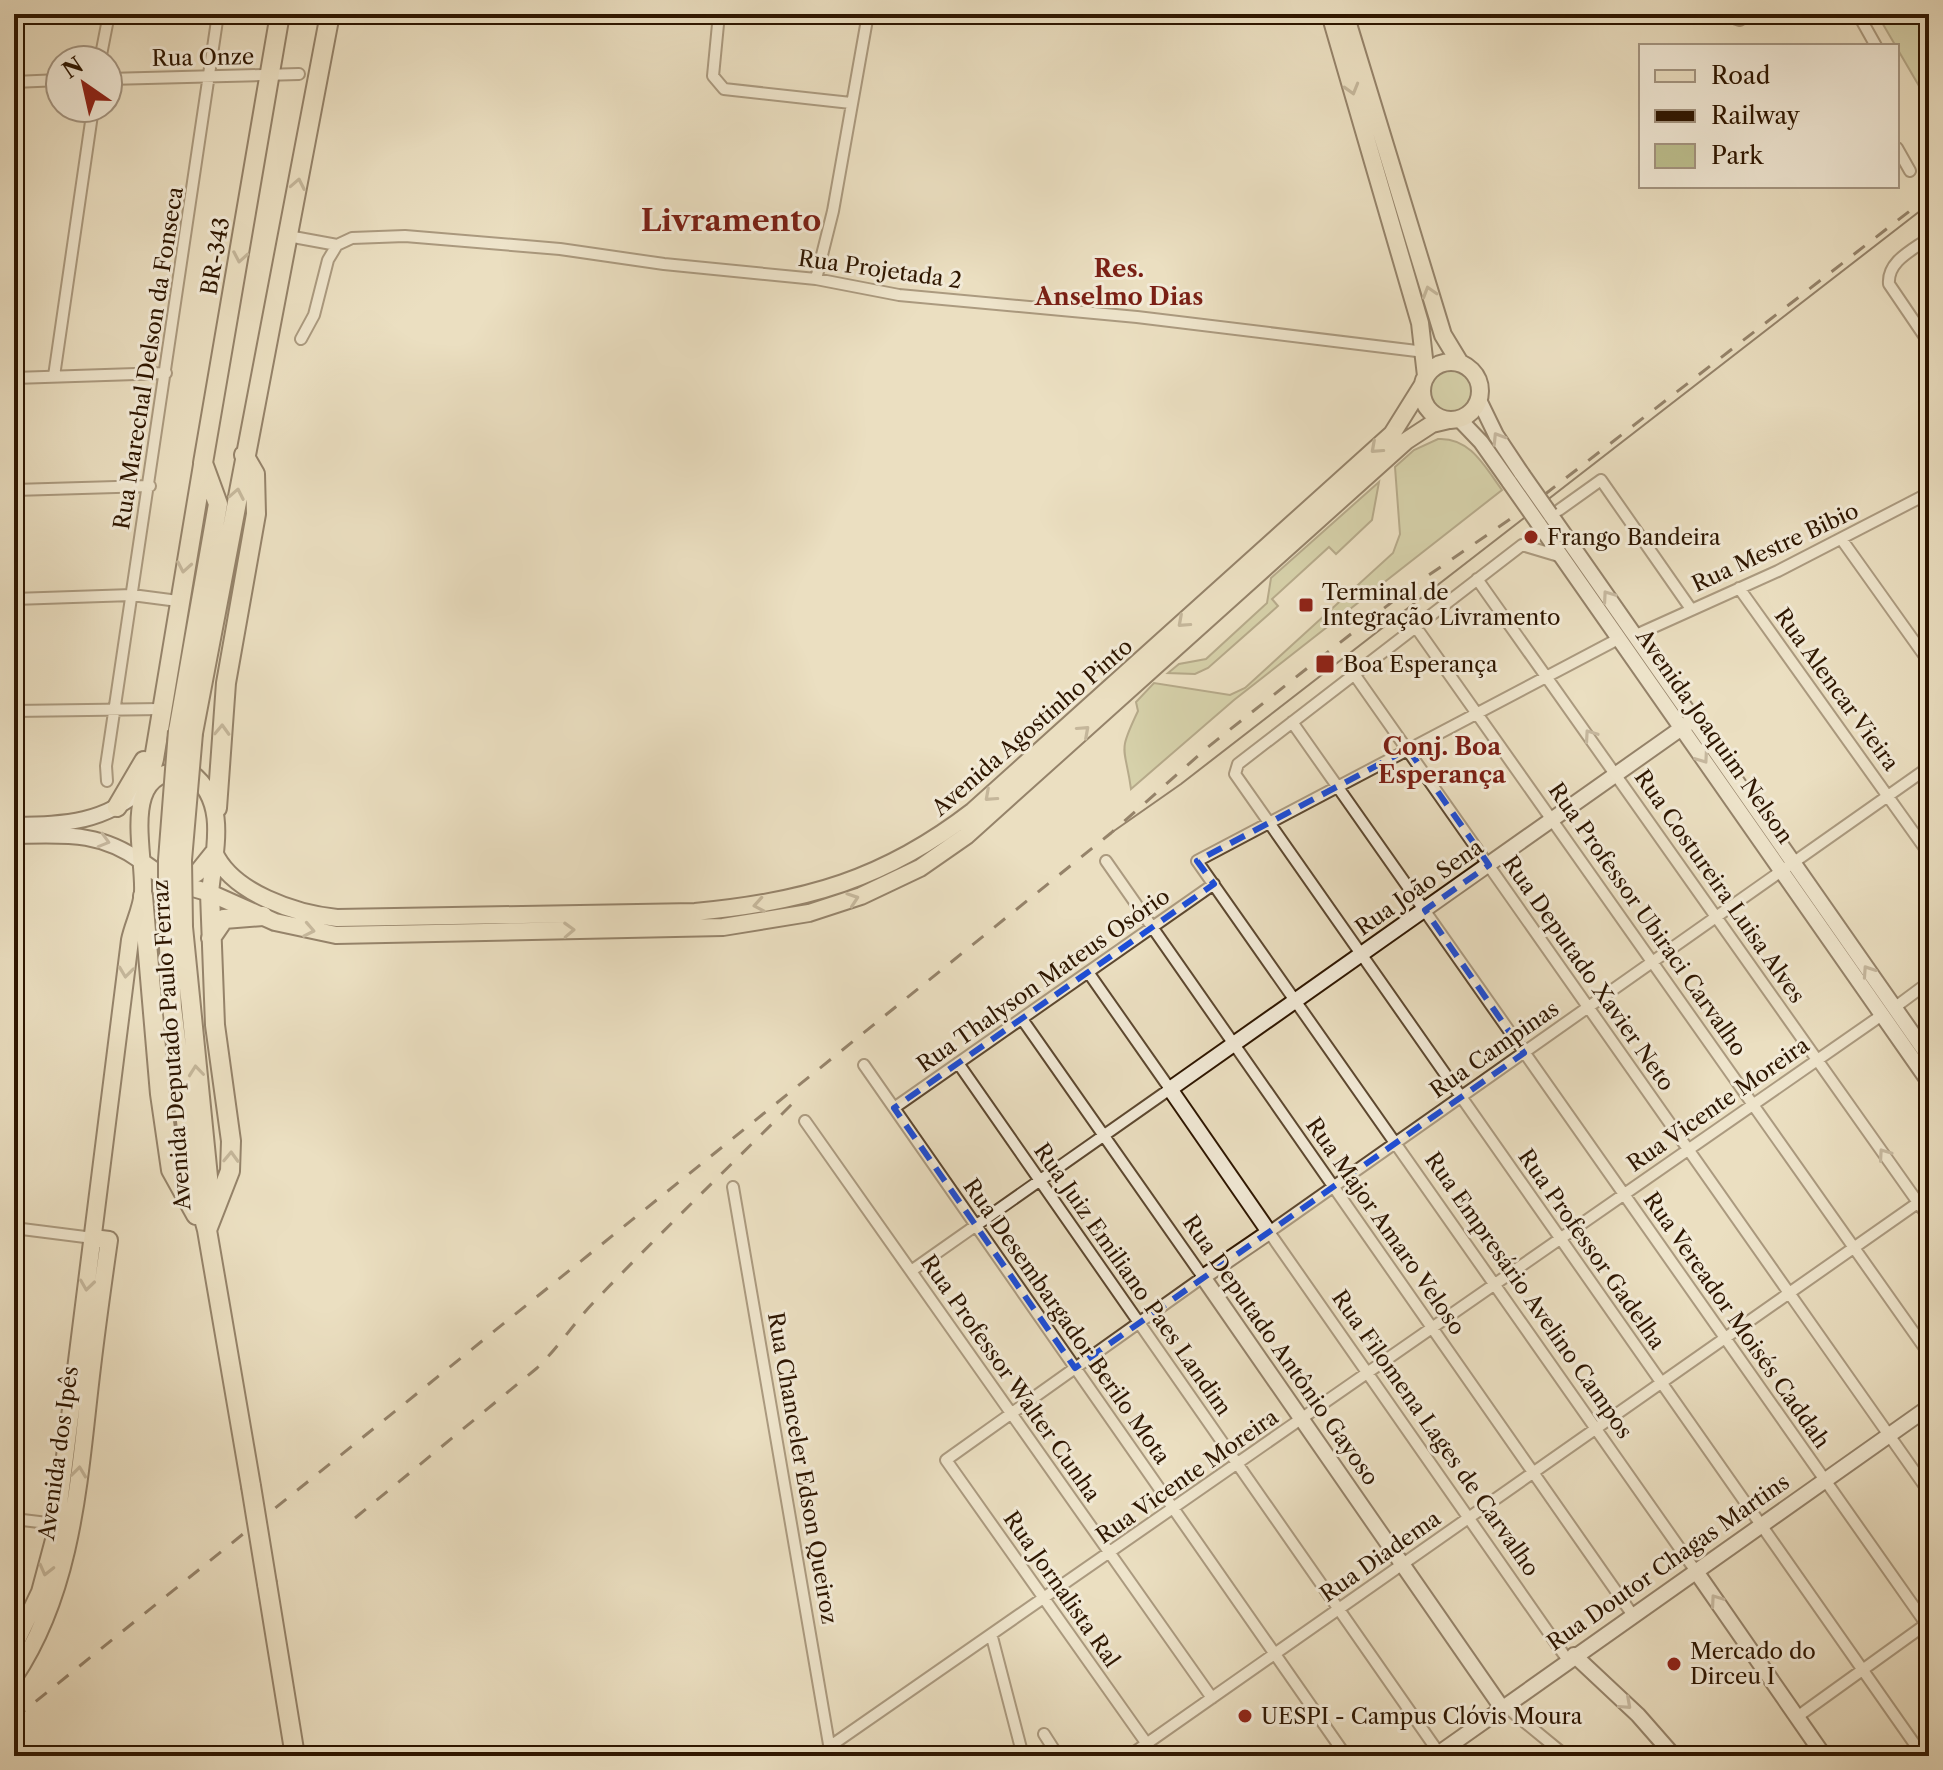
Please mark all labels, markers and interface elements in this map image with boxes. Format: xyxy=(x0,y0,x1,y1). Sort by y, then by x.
street label: Rua Onze xyxy=(151,43,255,72)
north arrow xyxy=(44,44,124,124)
legend xyxy=(1639,44,1899,188)
text: N xyxy=(58,51,89,84)
text: Road xyxy=(1711,61,1771,90)
one-way arrow xyxy=(1343,81,1359,95)
text: Railway xyxy=(1711,101,1801,130)
text: Park xyxy=(1711,141,1764,170)
one-way arrow xyxy=(289,178,306,191)
street label: Rua Marechal Delson da Fonseca xyxy=(108,184,189,531)
district label: Livramento xyxy=(641,202,821,239)
street label: BR-343 xyxy=(195,215,236,297)
street label: Rua Projetada 2 xyxy=(796,245,964,294)
one-way arrow xyxy=(232,250,249,264)
district label: Res. Anselmo Dias xyxy=(1034,254,1203,311)
one-way arrow xyxy=(1422,285,1438,299)
one-way arrow xyxy=(1493,432,1508,447)
one-way arrow xyxy=(1371,438,1386,452)
one-way arrow xyxy=(227,487,244,501)
street label: Rua Mestre Bibio xyxy=(1688,497,1863,598)
place label: Frango Bandeira xyxy=(1547,524,1721,551)
marker: Frango Bandeira xyxy=(1522,528,1540,546)
one-way arrow xyxy=(177,560,194,574)
place label: Terminal de Integração Livramento xyxy=(1322,579,1561,631)
one-way arrow xyxy=(1603,590,1618,605)
marker: Terminal de Integração Livramento xyxy=(1297,596,1315,614)
street label: Rua Alencar Vieira xyxy=(1769,603,1905,776)
one-way arrow xyxy=(1178,612,1193,627)
street label: Avenida Joaquim Nelson xyxy=(1630,623,1799,849)
street label: Avenida Agostinho Pinto xyxy=(926,633,1138,823)
place label: Boa Esperança xyxy=(1343,651,1498,678)
marker: Boa Esperança xyxy=(1314,653,1336,675)
one-way arrow xyxy=(214,723,231,736)
one-way arrow xyxy=(1075,726,1090,741)
one-way arrow xyxy=(1585,730,1600,744)
district label: Conj. Boa Esperança xyxy=(1378,732,1507,789)
one-way arrow xyxy=(1693,750,1708,764)
street label: Rua Costureira Luisa Alves xyxy=(1629,764,1811,1008)
street label: Rua Professor Ubiraci Carvalho xyxy=(1543,777,1753,1061)
one-way arrow xyxy=(985,786,999,801)
one-way arrow xyxy=(96,832,110,848)
street label: Rua João Sena xyxy=(1350,833,1489,941)
street label: Rua Deputado Xavier Neto xyxy=(1497,850,1680,1096)
street label: Avenida Deputado Paulo Ferraz xyxy=(146,879,197,1212)
street label: Rua Thalyson Mateus Osório xyxy=(912,883,1175,1078)
one-way arrow xyxy=(845,892,859,908)
one-way arrow xyxy=(752,895,765,912)
one-way arrow xyxy=(303,921,316,938)
one-way arrow xyxy=(563,922,576,939)
one-way arrow xyxy=(118,965,135,979)
one-way arrow xyxy=(1863,965,1878,979)
street label: Rua Campinas xyxy=(1425,995,1564,1104)
street label: Rua Vicente Moreira xyxy=(1622,1031,1815,1177)
one-way arrow xyxy=(188,1064,205,1077)
street label: Rua Major Amaro Veloso xyxy=(1300,1112,1471,1340)
street label: Rua Juiz Emiliano Paes Landim xyxy=(1028,1138,1237,1421)
street label: Rua Professor Gadelha xyxy=(1512,1144,1671,1355)
street label: Rua Empresário Avelino Campos xyxy=(1419,1147,1638,1444)
one-way arrow xyxy=(1879,1149,1894,1163)
one-way arrow xyxy=(222,1150,239,1163)
street label: Rua Desembargador Berilo Mota xyxy=(957,1173,1176,1470)
street label: Rua Vereador Moisés Caddah xyxy=(1638,1187,1836,1454)
street label: Rua Deputado Antônio Gayoso xyxy=(1177,1210,1384,1491)
street label: Rua Professor Walter Cunha xyxy=(915,1250,1106,1507)
one-way arrow xyxy=(79,1278,96,1292)
street label: Rua Filomena Lages de Carvalho xyxy=(1326,1285,1545,1582)
street label: Rua Chanceler Edson Queiroz xyxy=(762,1310,843,1626)
street label: Avenida dos Ipês xyxy=(33,1364,84,1543)
street label: Rua Vicente Moreira xyxy=(1091,1403,1284,1549)
one-way arrow xyxy=(70,1465,87,1479)
street label: Rua Doutor Chagas Martins xyxy=(1542,1468,1795,1656)
street label: Rua Diadema xyxy=(1315,1505,1446,1608)
street label: Rua Jornalista Ral xyxy=(998,1506,1126,1673)
one-way arrow xyxy=(38,1563,55,1577)
one-way arrow xyxy=(1711,1595,1726,1609)
place label: Mercado do Dirceu I xyxy=(1690,1638,1816,1690)
marker: Mercado do Dirceu I xyxy=(1665,1655,1683,1673)
one-way arrow xyxy=(1617,1694,1632,1708)
place label: UESPI - Campus Clóvis Moura xyxy=(1261,1703,1583,1730)
marker: UESPI - Campus Clóvis Moura xyxy=(1236,1707,1254,1725)

